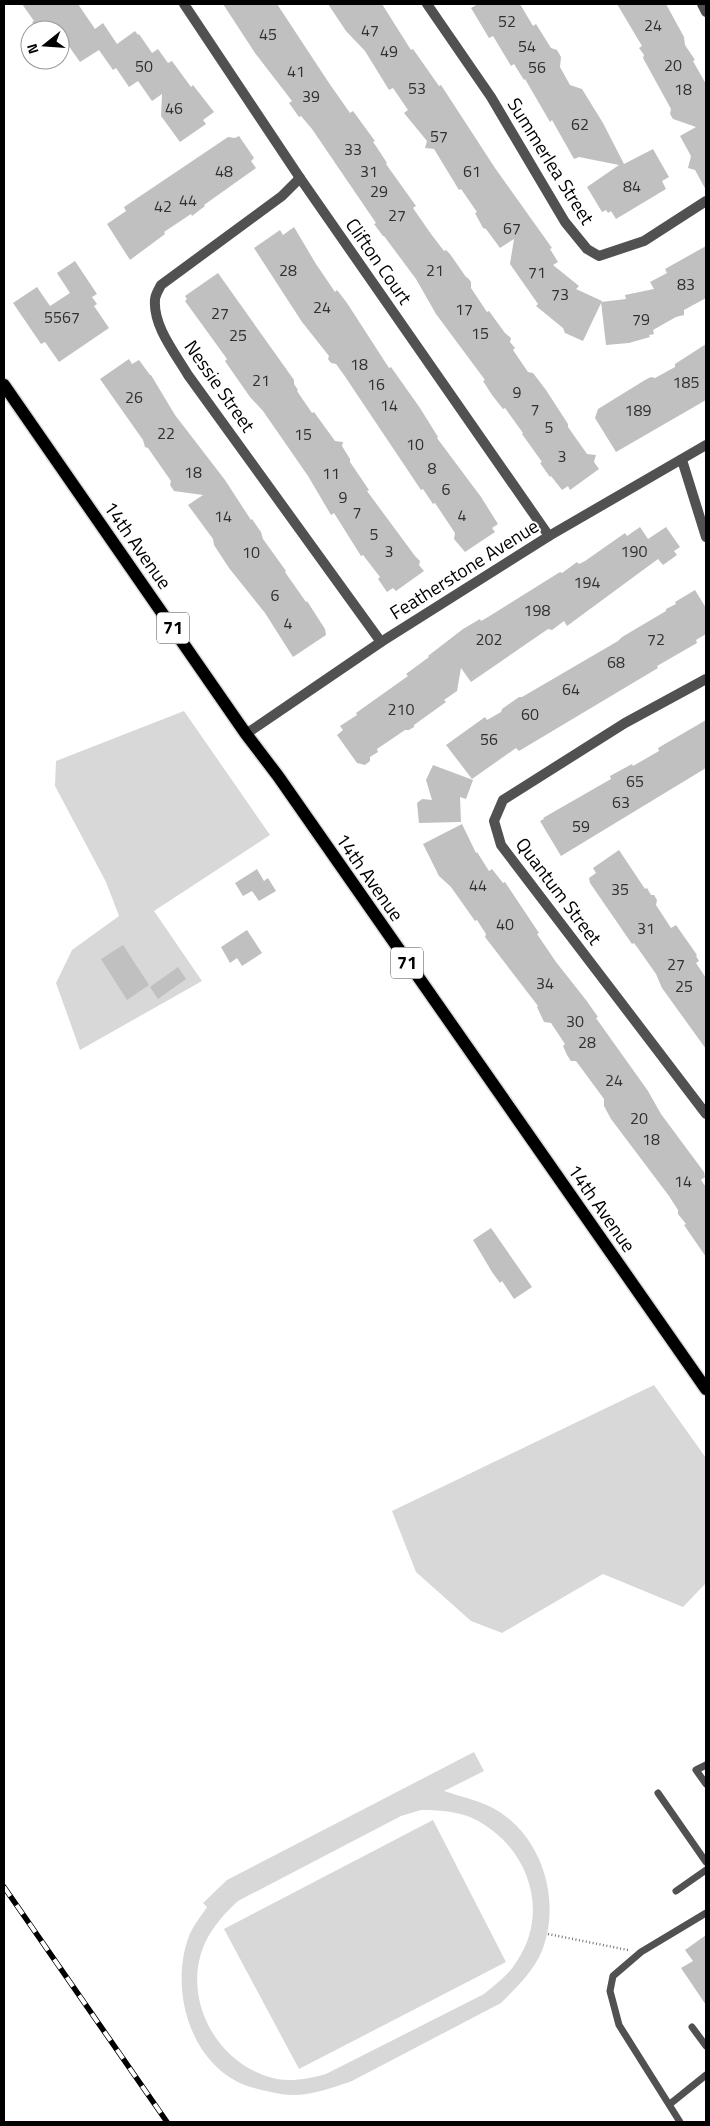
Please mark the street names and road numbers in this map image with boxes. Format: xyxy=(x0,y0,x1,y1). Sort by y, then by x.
street label: Summerlea Street xyxy=(501,92,602,230)
street label: Clifton Court xyxy=(339,212,420,310)
street label: Nessie Street xyxy=(178,334,263,438)
street label: 14th Avenue xyxy=(97,495,179,595)
street label: Featherstone Avenue xyxy=(384,511,544,626)
road number: 71 xyxy=(157,612,189,644)
street label: 14th Avenue xyxy=(329,827,411,927)
street label: Quantum Street xyxy=(509,831,610,951)
road number: 71 xyxy=(391,948,423,978)
street label: 14th Avenue xyxy=(561,1158,643,1258)

